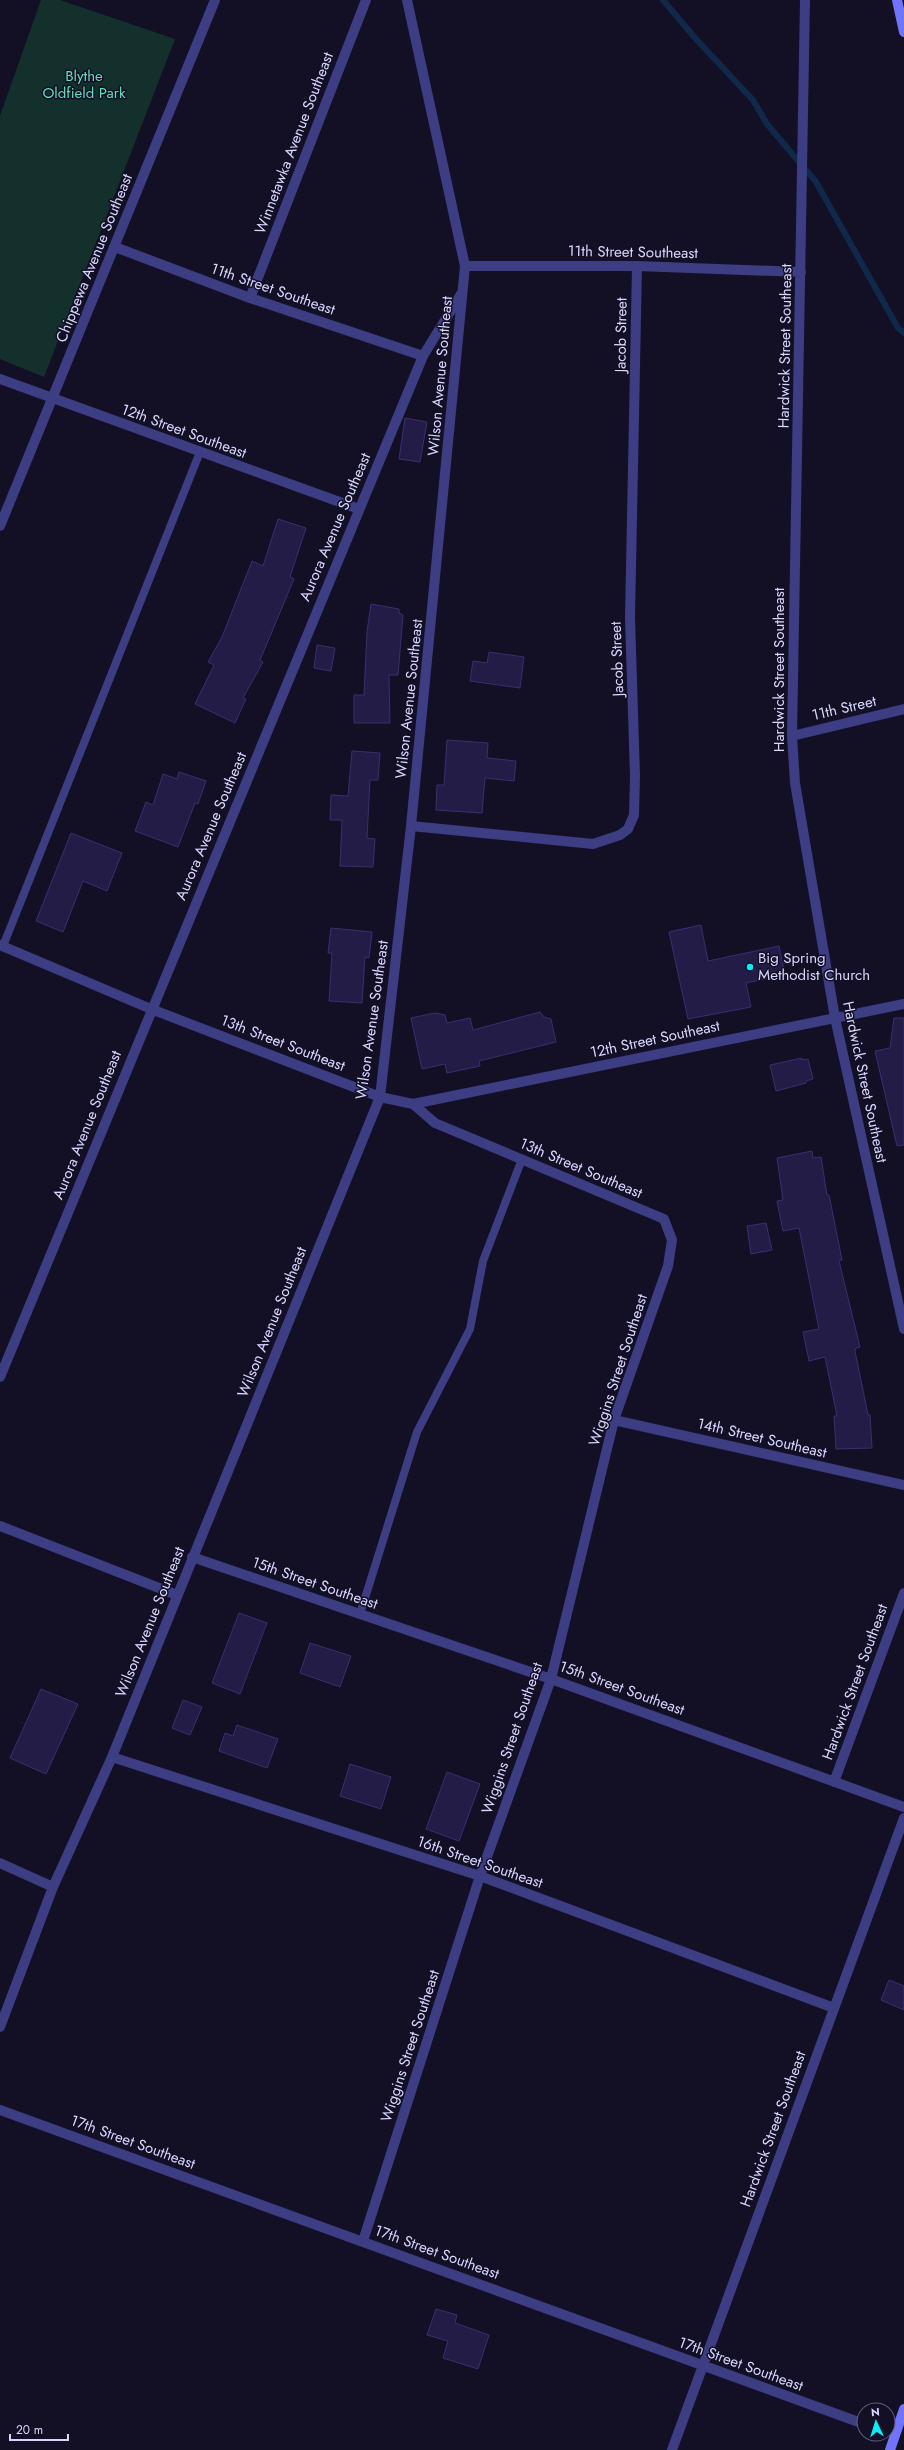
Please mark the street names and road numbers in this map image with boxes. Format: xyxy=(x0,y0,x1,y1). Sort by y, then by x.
street label: Winnetawka Avenue Southeast xyxy=(249,49,339,237)
street label: Chippewa Avenue Southeast xyxy=(50,170,138,346)
street label: 11th Street Southeast xyxy=(568,240,699,264)
street label: 11th Street Southeast xyxy=(208,257,338,321)
street label: Hardwick Street Southeast xyxy=(773,263,797,429)
street label: Wilson Avenue Southeast xyxy=(422,295,458,457)
street label: Jacob Street xyxy=(609,297,633,375)
street label: 12th Street Southeast xyxy=(118,398,250,464)
street label: Aurora Avenue Southeast xyxy=(294,449,376,604)
street label: Hardwick Street Southeast xyxy=(768,587,790,752)
street label: Wilson Avenue Southeast xyxy=(390,618,428,780)
street label: Jacob Street xyxy=(605,621,629,699)
street label: 11th Street xyxy=(810,690,879,726)
street label: Aurora Avenue Southeast xyxy=(170,748,252,903)
street label: Wilson Avenue Southeast xyxy=(350,939,394,1101)
street label: Hardwick Street Southeast xyxy=(837,999,893,1165)
street label: 13th Street Southeast xyxy=(218,1009,349,1077)
street label: 12th Street Southeast xyxy=(588,1014,722,1063)
street label: Aurora Avenue Southeast xyxy=(47,1047,127,1203)
street label: 13th Street Southeast xyxy=(516,1132,646,1204)
street label: Wilson Avenue Southeast xyxy=(232,1243,312,1400)
street label: Wiggins Street Southeast xyxy=(583,1291,653,1449)
street label: 14th Street Southeast xyxy=(695,1412,829,1464)
street label: Wilson Avenue Southeast xyxy=(110,1543,190,1700)
street label: 15th Street Southeast xyxy=(249,1551,381,1615)
street label: Hardwick Street Southeast xyxy=(817,1601,894,1763)
street label: 15th Street Southeast xyxy=(556,1655,688,1721)
street label: Wiggins Street Southeast xyxy=(476,1659,548,1817)
street label: 16th Street Southeast xyxy=(414,1830,546,1894)
street label: Wiggins Street Southeast xyxy=(375,1967,445,2125)
street label: Hardwick Street Southeast xyxy=(735,2048,812,2210)
street label: 17th Street Southeast xyxy=(68,2109,199,2175)
street label: 17th Street Southeast xyxy=(372,2219,503,2285)
street label: 17th Street Southeast xyxy=(676,2331,807,2397)

